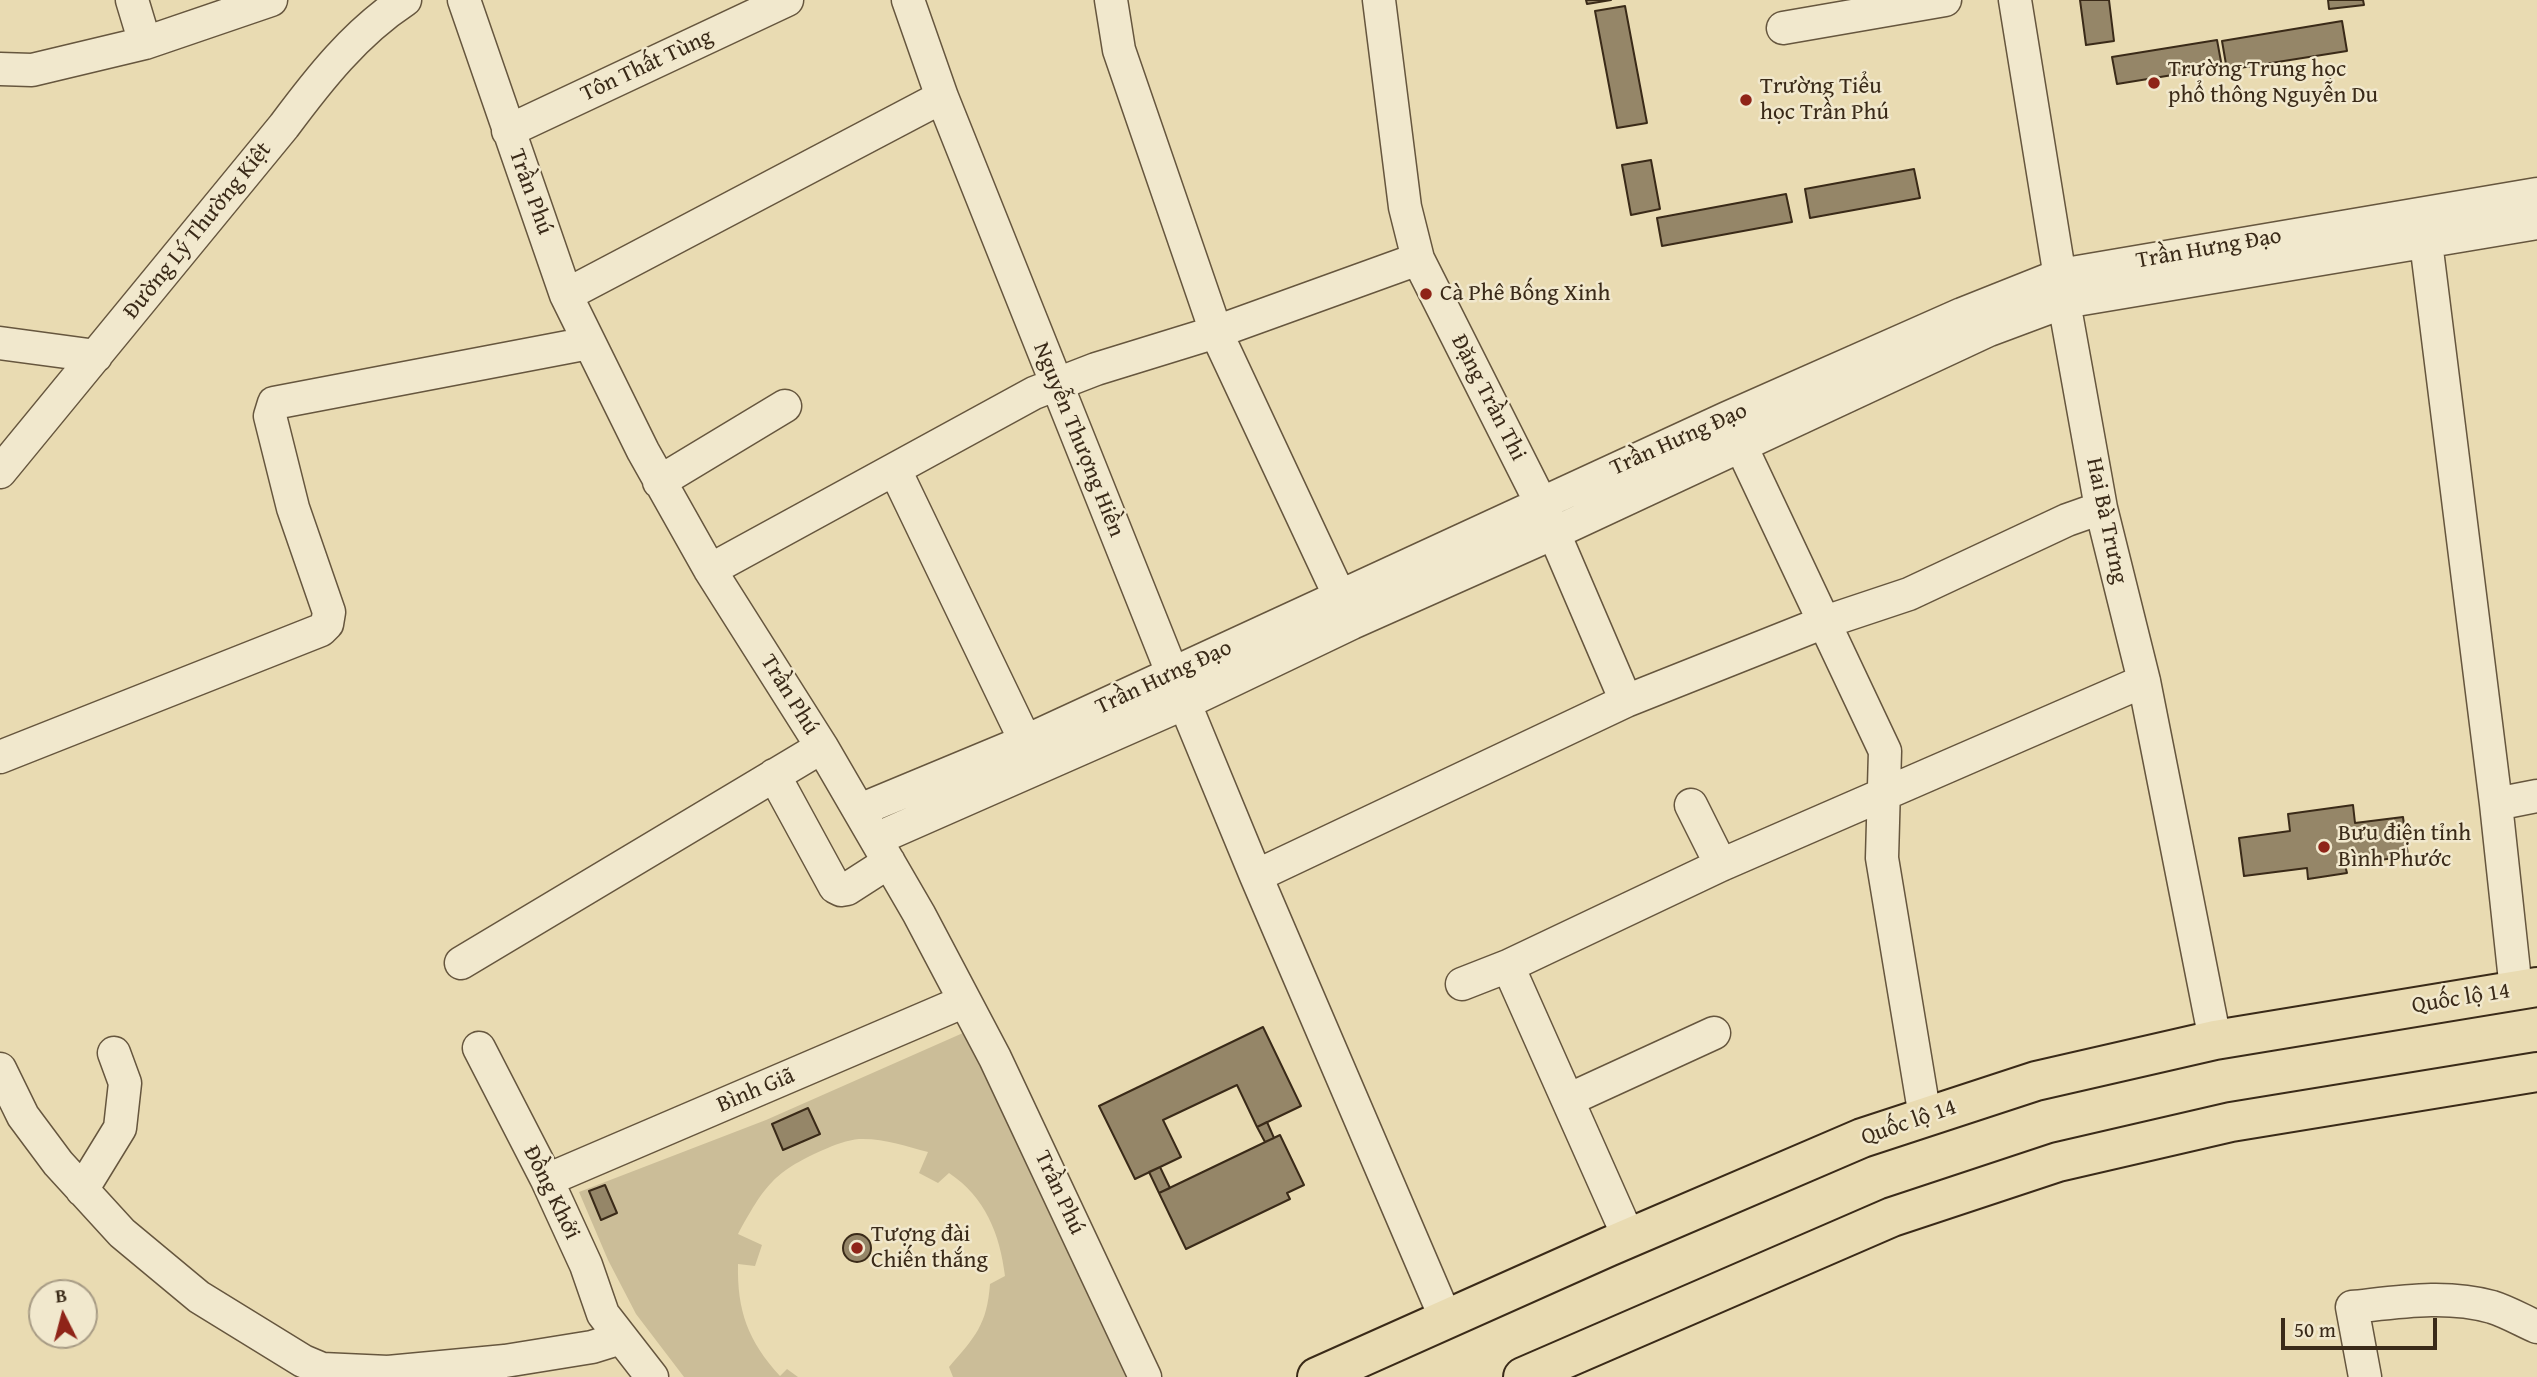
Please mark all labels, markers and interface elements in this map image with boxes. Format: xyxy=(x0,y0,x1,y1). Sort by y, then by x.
street label: Tôn Thất Tùng xyxy=(577,23,717,109)
place label: Trường Trung học phổ thông Nguyễn Du xyxy=(2168,56,2378,110)
place label: Trường Tiểu học Trần Phú xyxy=(1760,73,1889,127)
marker: Trường Trung học phổ thông Nguyễn Du xyxy=(2146,75,2162,91)
marker: Trường Tiểu học Trần Phú xyxy=(1738,92,1754,108)
street label: Đường Lý Thường Kiệt xyxy=(118,137,278,325)
street label: Trần Phú xyxy=(502,145,558,239)
street label: Trần Hưng Đạo xyxy=(2134,223,2284,275)
place label: Cà Phê Bống Xinh xyxy=(1440,280,1610,308)
marker: Cà Phê Bống Xinh xyxy=(1418,286,1434,302)
street label: Đặng Trần Thi xyxy=(1444,330,1532,466)
street label: Nguyễn Thượng Hiền xyxy=(1026,339,1130,541)
street label: Trần Hưng Đạo xyxy=(1606,397,1752,483)
street label: Hai Bà Trưng xyxy=(2079,456,2133,586)
street label: Trần Hưng Đạo xyxy=(1092,634,1236,722)
street label: Trần Phú xyxy=(754,650,824,740)
place label: Bưu điện tỉnh Bình Phước xyxy=(2338,820,2471,874)
marker: Bưu điện tỉnh Bình Phước xyxy=(2316,839,2332,855)
street label: Quốc lộ 14 xyxy=(2410,978,2512,1020)
street label: Bình Giã xyxy=(713,1062,799,1120)
street label: Quốc lộ 14 xyxy=(1858,1094,1960,1152)
street label: Đồng Khởi xyxy=(516,1142,586,1244)
street label: Trần Phú xyxy=(1028,1147,1090,1239)
place label: Tượng đài Chiến thắng xyxy=(871,1221,988,1275)
marker: Tượng đài Chiến thắng xyxy=(849,1240,865,1256)
north arrow xyxy=(28,1279,98,1349)
text: B xyxy=(54,1281,68,1310)
scale bar xyxy=(2285,1304,2441,1348)
text: 50 m xyxy=(2294,1314,2336,1345)

